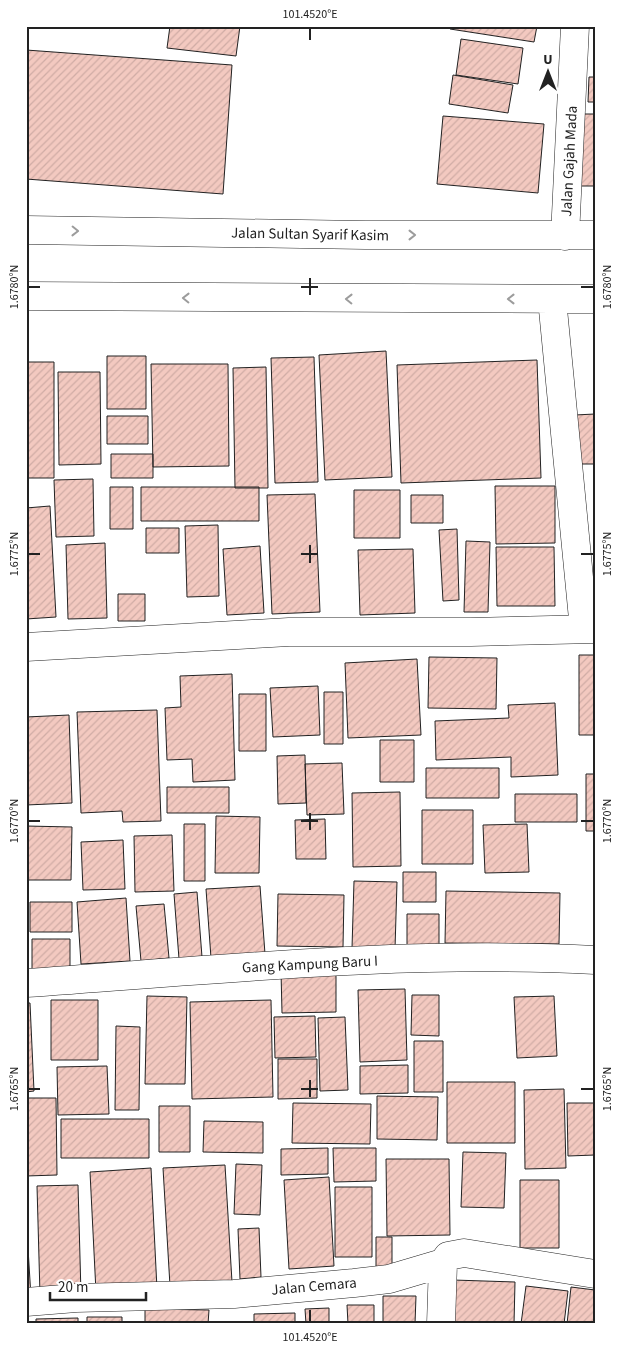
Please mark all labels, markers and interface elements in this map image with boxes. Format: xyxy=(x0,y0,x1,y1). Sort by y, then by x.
text: 101.4520°E xyxy=(282,6,338,23)
north arrow xyxy=(524,48,574,98)
text: U xyxy=(543,50,553,70)
street label: Jalan Gajah Mada xyxy=(556,105,583,217)
street label: Jalan Sultan Syarif Kasim xyxy=(231,223,389,246)
one-way arrow xyxy=(72,226,79,236)
one-way arrow xyxy=(409,230,417,240)
text: 1.6780°N xyxy=(6,265,23,309)
text: 1.6780°N xyxy=(599,265,616,309)
one-way arrow xyxy=(182,293,190,303)
one-way arrow xyxy=(344,294,352,304)
one-way arrow xyxy=(507,294,514,304)
text: 1.6775°N xyxy=(6,532,23,576)
text: 1.6775°N xyxy=(599,532,616,576)
text: 1.6770°N xyxy=(6,799,23,843)
text: 1.6770°N xyxy=(599,799,616,843)
street label: Gang Kampung Baru I xyxy=(241,950,379,979)
text: 1.6765°N xyxy=(6,1067,23,1111)
text: 1.6765°N xyxy=(599,1067,616,1111)
scale bar xyxy=(50,1270,146,1302)
street label: Jalan Cemara xyxy=(270,1272,358,1301)
text: 20 m xyxy=(58,1277,88,1298)
text: 101.4520°E xyxy=(282,1329,338,1346)

